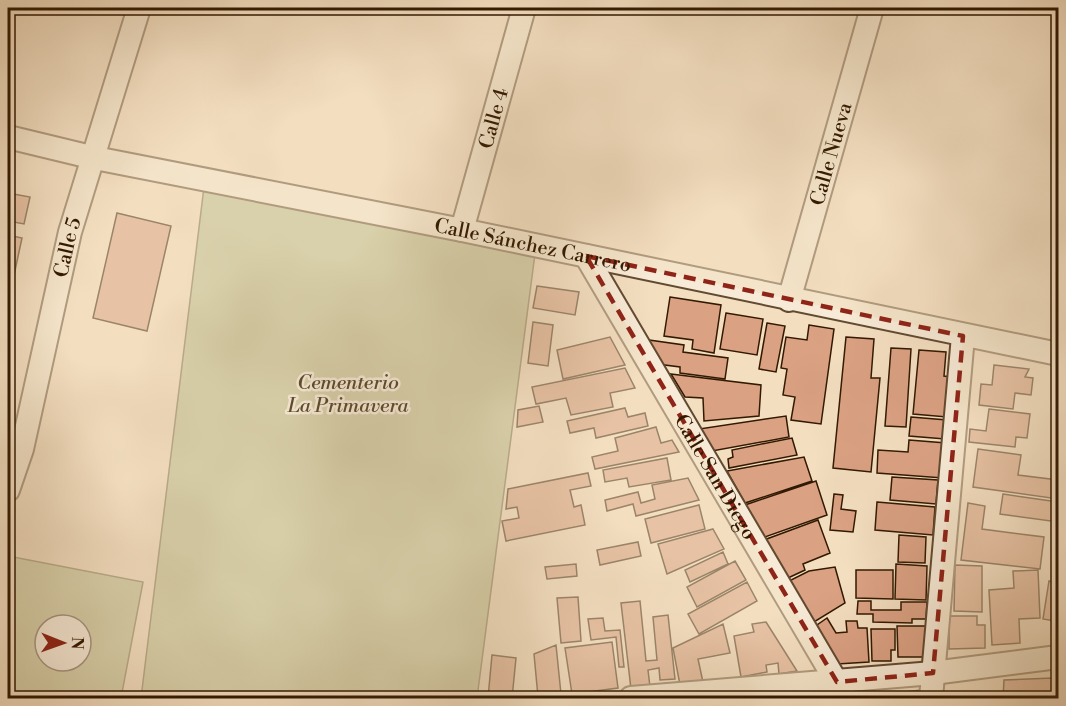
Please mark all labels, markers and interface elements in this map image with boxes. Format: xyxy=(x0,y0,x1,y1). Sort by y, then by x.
street label: Calle 4 xyxy=(474,85,515,152)
street label: Calle Nueva xyxy=(805,99,859,209)
street label: Calle Sánchez Carrero xyxy=(432,214,633,279)
street label: Calle 5 xyxy=(49,215,88,280)
park label: Cementerio La Primavera xyxy=(287,371,409,419)
street label: Calle San Diego xyxy=(668,410,761,545)
north arrow xyxy=(33,613,93,673)
text: N xyxy=(67,637,87,650)

